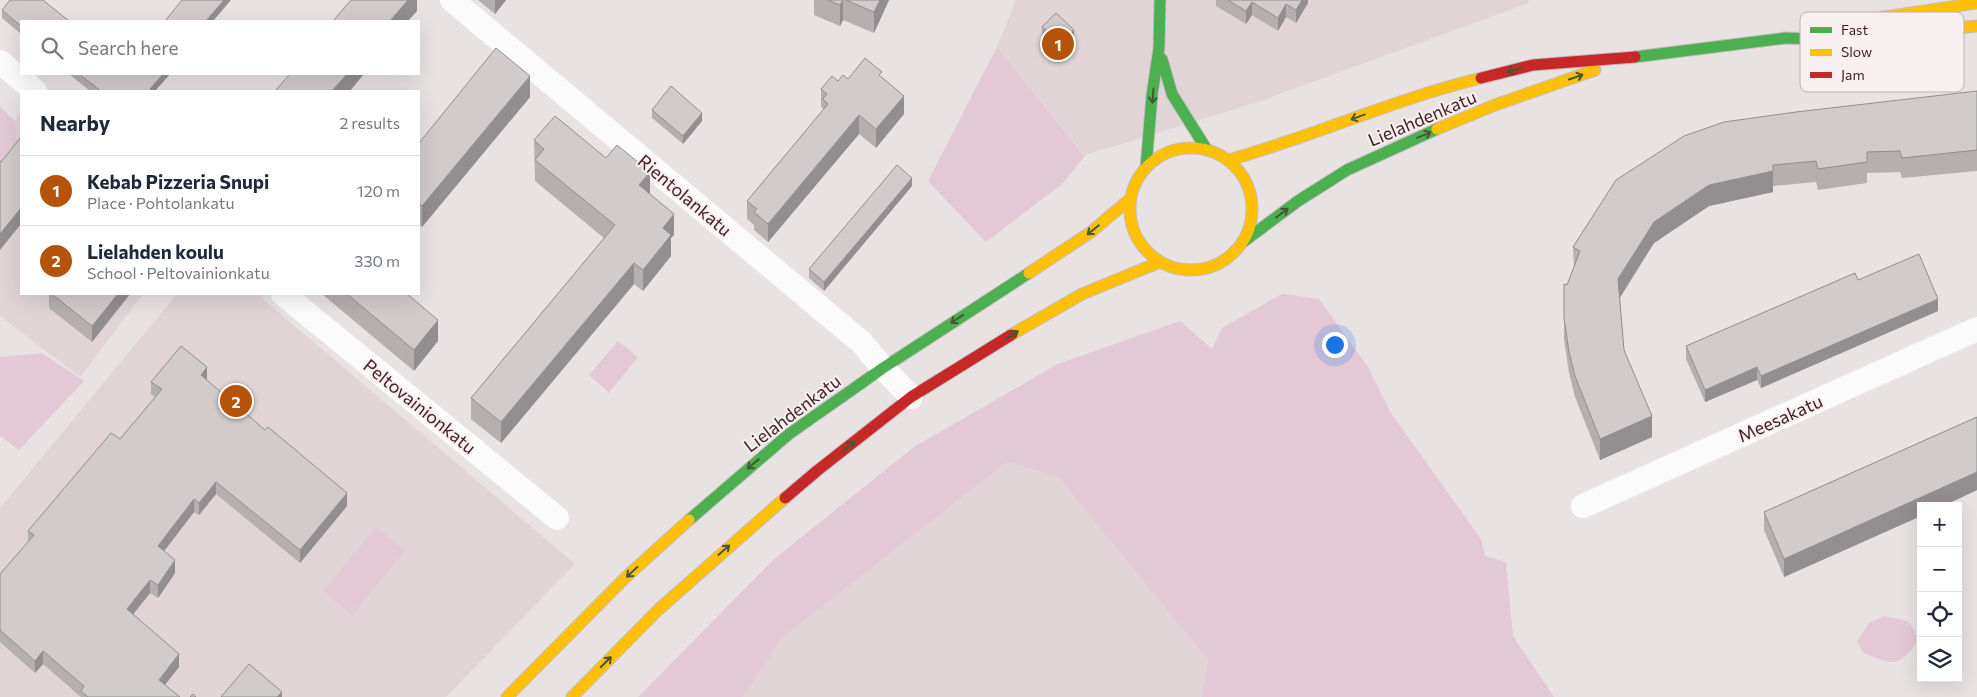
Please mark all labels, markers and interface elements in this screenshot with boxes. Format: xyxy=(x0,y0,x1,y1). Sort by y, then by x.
legend xyxy=(1800,12,1964,92)
search box xyxy=(20,20,420,75)
text: Fast xyxy=(1841,21,1868,38)
pin: 1 xyxy=(1042,25,1074,63)
icon: search xyxy=(38,34,66,62)
text: Search here xyxy=(78,36,178,59)
text: Slow xyxy=(1841,43,1872,60)
one-way arrow xyxy=(1506,66,1522,75)
text: Jam xyxy=(1841,66,1865,83)
one-way arrow xyxy=(1568,71,1584,81)
street label: Lielahdenkatu xyxy=(1365,85,1479,151)
one-way arrow xyxy=(1148,88,1157,104)
text: Nearby xyxy=(40,110,110,135)
text: 2 results xyxy=(339,113,400,132)
one-way arrow xyxy=(1351,113,1366,122)
one-way arrow xyxy=(1416,130,1431,139)
street label: Rientolankatu xyxy=(634,149,736,241)
text: Kebab Pizzeria Snupi xyxy=(87,170,269,193)
text: 1 xyxy=(52,181,60,200)
text: 120 m xyxy=(357,181,400,200)
text: Place · Pohtolankatu xyxy=(87,193,234,212)
one-way arrow xyxy=(1275,207,1288,218)
one-way arrow xyxy=(1086,225,1099,236)
text: Lielahden koulu xyxy=(87,240,224,263)
text: 2 xyxy=(51,251,61,270)
text: 330 m xyxy=(354,251,400,270)
text: School · Peltovainionkatu xyxy=(87,263,270,282)
one-way arrow xyxy=(950,314,964,324)
one-way arrow xyxy=(1004,329,1018,339)
your location xyxy=(1322,332,1348,358)
street label: Peltovainionkatu xyxy=(359,354,481,458)
street label: Lielahdenkatu xyxy=(739,369,845,457)
pin: 2 xyxy=(220,382,252,420)
street label: Meesakatu xyxy=(1734,390,1826,446)
one-way arrow xyxy=(842,441,855,452)
one-way arrow xyxy=(747,458,760,469)
map controls xyxy=(1917,502,1962,682)
button: + xyxy=(1917,502,1962,547)
one-way arrow xyxy=(718,545,731,556)
button: − xyxy=(1917,547,1962,592)
one-way arrow xyxy=(625,566,638,578)
button: locate xyxy=(1917,592,1962,637)
button: layers xyxy=(1917,637,1962,682)
one-way arrow xyxy=(600,657,612,669)

